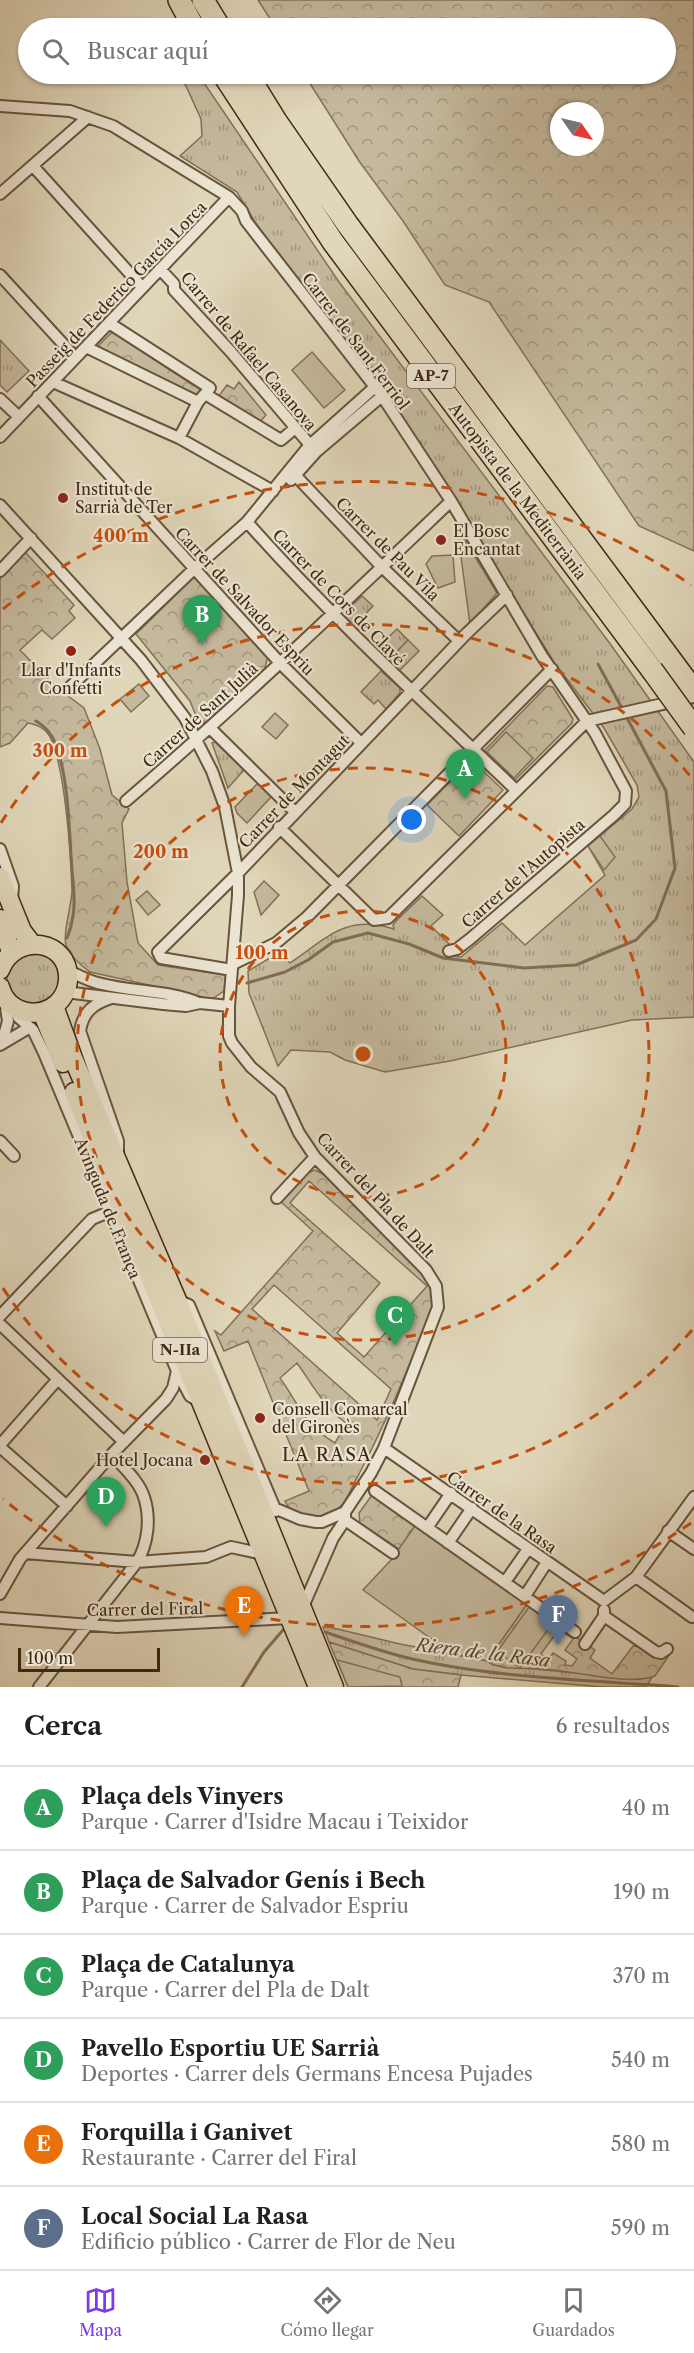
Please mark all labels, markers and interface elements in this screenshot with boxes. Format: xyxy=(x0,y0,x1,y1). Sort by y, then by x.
search box xyxy=(18,18,676,84)
icon: search xyxy=(39,35,72,68)
text: Buscar aquí xyxy=(87,38,209,65)
north arrow xyxy=(550,102,604,156)
street label: Passeig de Federico García Lorca xyxy=(22,196,211,391)
street label: Carrer de Rafael Casanova xyxy=(177,268,322,435)
street label: Carrer de Sant Ferriol xyxy=(298,269,414,414)
road number: AP-7 xyxy=(407,364,455,388)
street label: Autopista de la Mediterrània xyxy=(444,398,591,584)
place label: Institut de Sarrià de Ter xyxy=(75,479,173,517)
marker: Institut de Sarrià de Ter xyxy=(56,491,70,505)
street label: Carrer de Pau Vila xyxy=(332,493,444,605)
place label: El Bosc Encantat xyxy=(453,521,521,559)
street label: Carrer de Salvador Espriu xyxy=(171,523,319,679)
text: 400 m xyxy=(93,525,149,547)
street label: Carrer de Cors de Clavé xyxy=(269,525,409,669)
marker: El Bosc Encantat xyxy=(434,533,448,547)
pin: B xyxy=(182,596,222,645)
marker: Llar d'Infants Confetti xyxy=(64,644,78,658)
street label: Carrer de Sant Julià xyxy=(138,658,262,772)
place label: Llar d'Infants Confetti xyxy=(21,660,121,698)
street label: Carrer de Montagut xyxy=(235,730,354,852)
text: 300 m xyxy=(32,740,88,762)
pin: A xyxy=(446,750,484,799)
your location xyxy=(397,805,426,834)
street label: Carrer de l'Autopista xyxy=(457,814,589,932)
text: 200 m xyxy=(133,841,189,863)
text: 100 m xyxy=(235,942,289,964)
centre of rings xyxy=(353,1044,373,1064)
street label: Carrer del Pla de Dalt xyxy=(313,1128,439,1262)
street label: Avinguda de França xyxy=(70,1134,146,1282)
pin: C xyxy=(376,1296,414,1346)
road number: N-IIa xyxy=(153,1338,207,1362)
place label: Consell Comarcal del Gironès xyxy=(272,1399,408,1437)
marker: Consell Comarcal del Gironès xyxy=(253,1411,267,1425)
district label: LA RASA xyxy=(282,1444,372,1466)
place label: Hotel Jocana xyxy=(96,1450,194,1470)
marker: Hotel Jocana xyxy=(198,1453,212,1467)
street label: Carrer de la Rasa xyxy=(443,1467,561,1558)
pin: D xyxy=(86,1478,126,1527)
pin: E xyxy=(224,1586,264,1636)
pin: F xyxy=(538,1596,578,1645)
street label: Carrer del Firal xyxy=(87,1598,204,1620)
water label: Riera de la Rasa xyxy=(413,1634,552,1672)
scale bar xyxy=(18,1645,160,1672)
text: 100 m xyxy=(27,1648,73,1668)
text: Cerca xyxy=(24,1710,102,1742)
text: 6 resultados xyxy=(556,1714,670,1738)
text: Plaça dels Vinyers xyxy=(81,1783,284,1810)
text: A xyxy=(36,1796,51,1820)
text: 40 m xyxy=(622,1796,670,1820)
text: Parque · Carrer d'Isidre Macau i Teixidor xyxy=(81,1810,468,1834)
text: Plaça de Salvador Genís i Bech xyxy=(81,1867,425,1894)
text: B xyxy=(36,1880,51,1904)
text: 190 m xyxy=(613,1880,670,1904)
text: Parque · Carrer de Salvador Espriu xyxy=(81,1894,409,1918)
text: Plaça de Catalunya xyxy=(81,1951,295,1978)
text: C xyxy=(35,1964,52,1988)
text: 370 m xyxy=(613,1964,670,1988)
text: Parque · Carrer del Pla de Dalt xyxy=(81,1978,370,2002)
text: Pavello Esportiu UE Sarrià xyxy=(81,2035,379,2062)
text: D xyxy=(35,2048,52,2072)
text: 540 m xyxy=(611,2048,670,2072)
text: Deportes · Carrer dels Germans Encesa Pujades xyxy=(81,2062,533,2086)
text: Forquilla i Ganivet xyxy=(81,2119,292,2146)
text: E xyxy=(36,2132,51,2156)
text: 580 m xyxy=(611,2132,670,2156)
text: Restaurante · Carrer del Firal xyxy=(81,2146,357,2170)
text: Local Social La Rasa xyxy=(81,2203,308,2230)
text: F xyxy=(37,2216,50,2240)
text: 590 m xyxy=(611,2216,670,2240)
text: Edificio público · Carrer de Flor de Neu xyxy=(81,2230,456,2254)
tab: Mapa xyxy=(79,2284,122,2340)
tab: Cómo llegar xyxy=(281,2284,374,2340)
tab: Guardados xyxy=(532,2284,615,2340)

